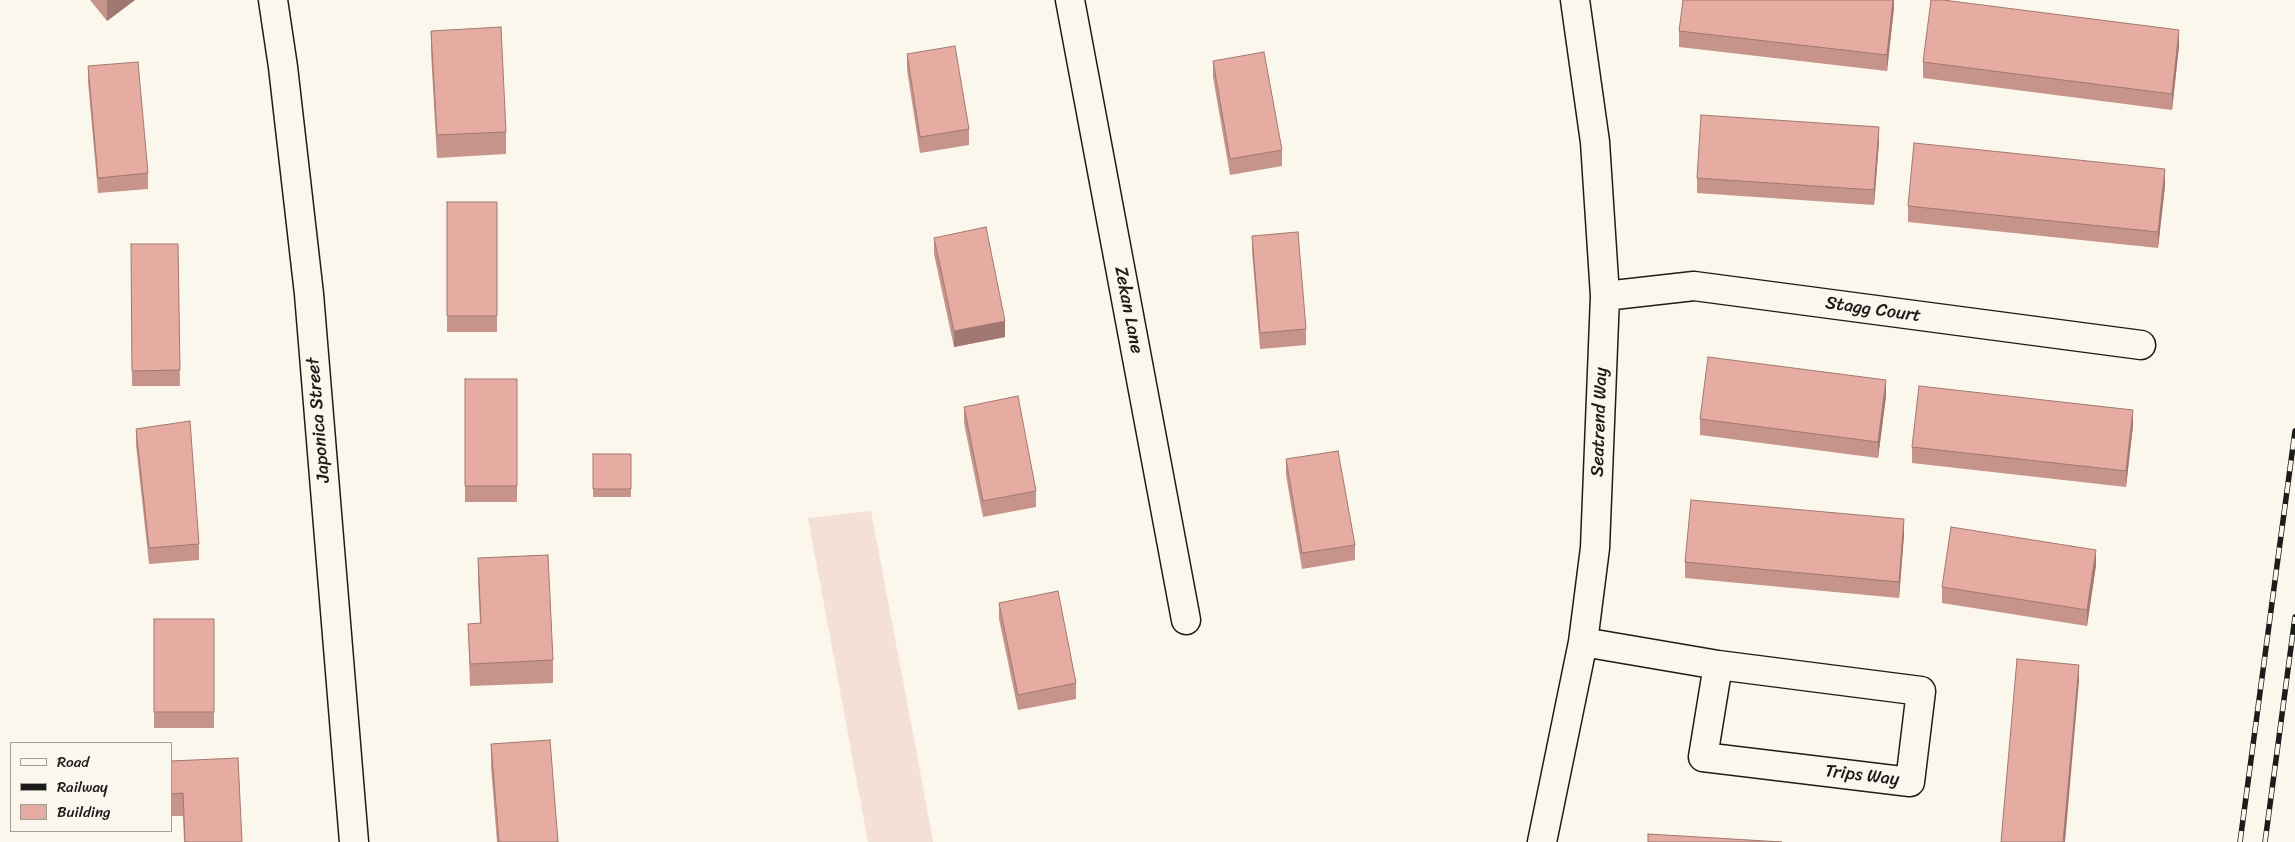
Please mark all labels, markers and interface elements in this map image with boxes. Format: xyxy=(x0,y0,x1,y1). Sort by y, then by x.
street label: Zekan Lane xyxy=(1109,265,1147,355)
street label: Stagg Court xyxy=(1824,293,1922,327)
street label: Japonica Street xyxy=(303,356,335,484)
street label: Seatrend Way xyxy=(1587,367,1613,477)
legend xyxy=(10,742,172,832)
text: Road xyxy=(57,749,89,775)
street label: Trips Way xyxy=(1824,761,1900,791)
text: Railway xyxy=(57,774,108,800)
text: Building xyxy=(57,799,111,825)

